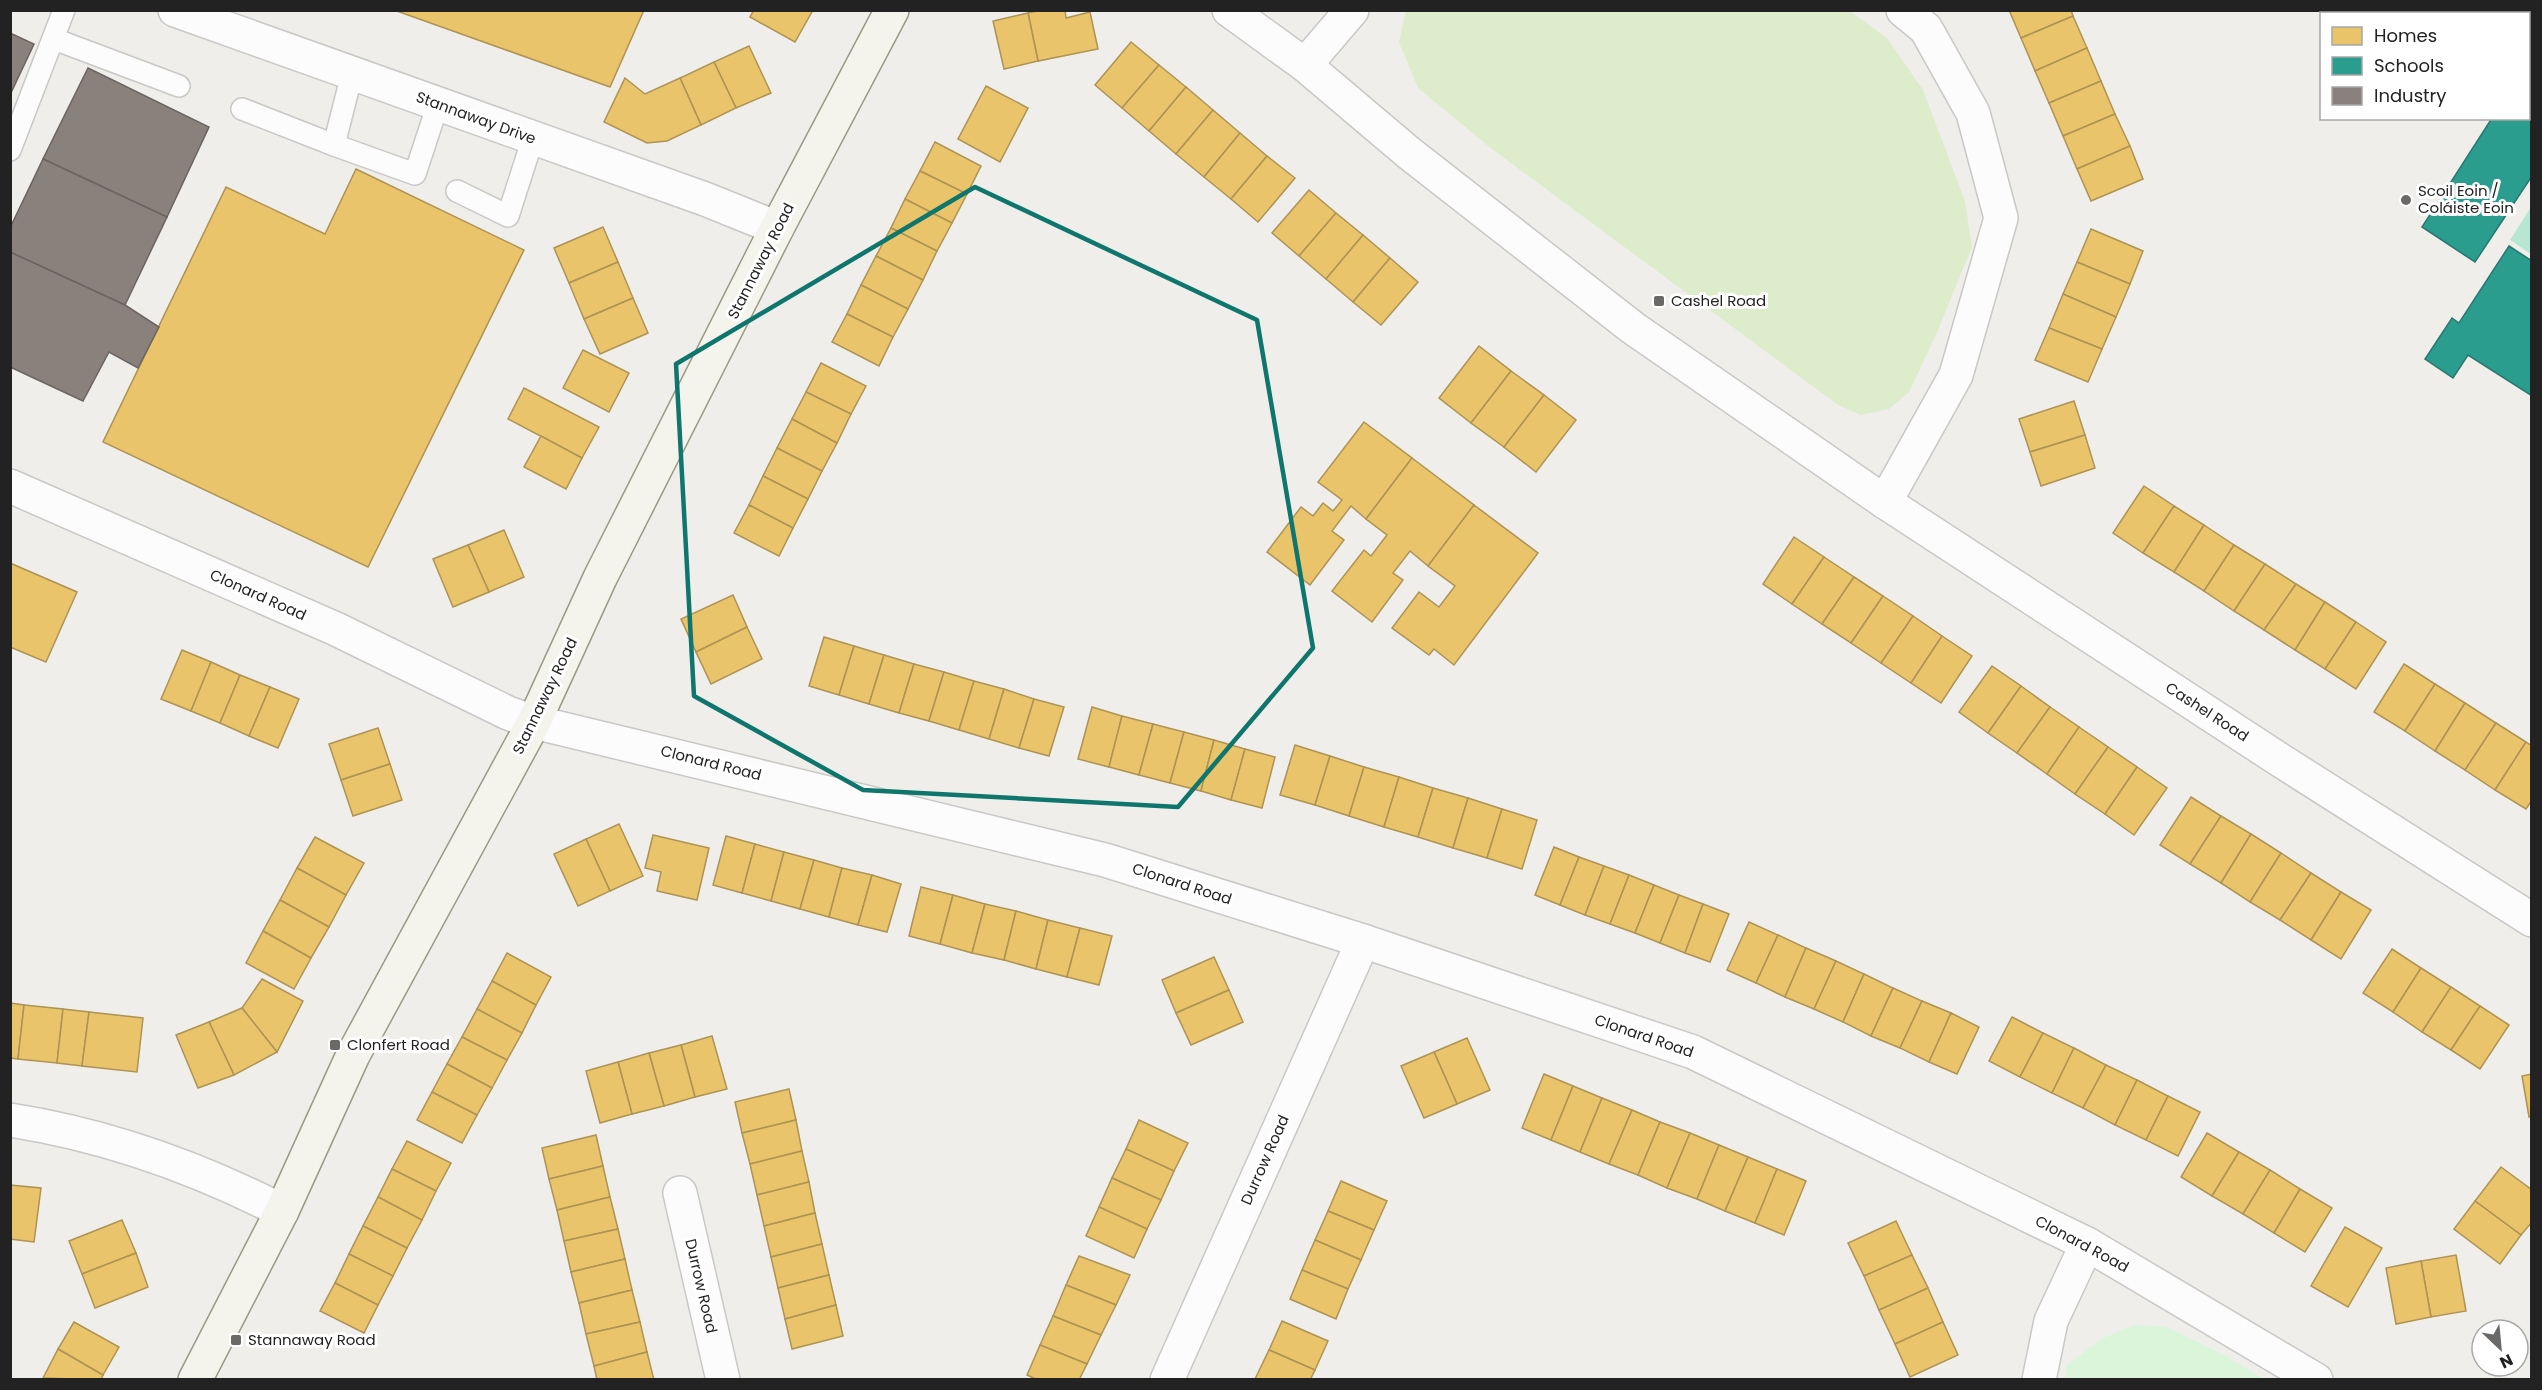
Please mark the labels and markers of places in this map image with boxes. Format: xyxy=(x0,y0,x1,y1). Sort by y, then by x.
place label: Scoil Eoin / Coláiste Eoin xyxy=(2418,180,2514,218)
marker: Scoil Eoin / Coláiste Eoin xyxy=(2399,193,2413,207)
place label: Cashel Road xyxy=(1671,290,1766,311)
marker: Cashel Road xyxy=(1652,294,1666,308)
place label: Clonfert Road xyxy=(347,1034,450,1055)
marker: Clonfert Road xyxy=(328,1038,342,1052)
place label: Stannaway Road xyxy=(248,1329,376,1350)
marker: Stannaway Road xyxy=(229,1333,243,1347)

